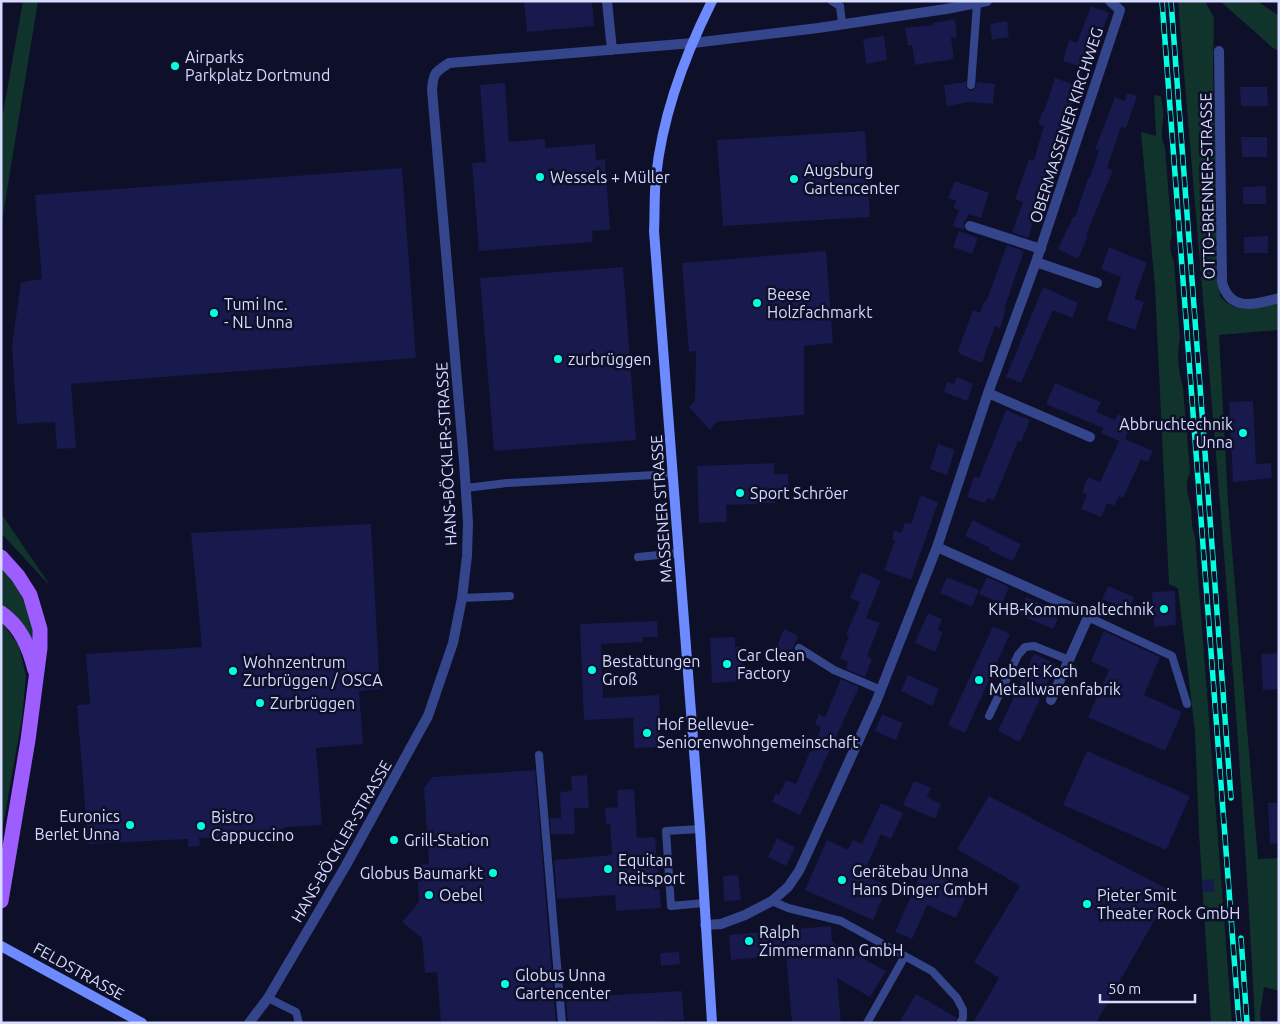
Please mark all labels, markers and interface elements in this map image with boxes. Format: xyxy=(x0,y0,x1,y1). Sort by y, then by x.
street label: OBERMASSENER KIRCHWEG xyxy=(1026,25,1106,225)
place label: Airparks Parkplatz Dortmund xyxy=(185,48,330,84)
marker: Airparks Parkplatz Dortmund xyxy=(169,60,181,72)
street label: OTTO-BRENNER-STRASSE xyxy=(1196,92,1218,280)
place label: Augsburg Gartencenter xyxy=(804,161,900,197)
place label: Wessels + Müller xyxy=(550,168,670,186)
marker: Wessels + Müller xyxy=(534,171,546,183)
marker: Augsburg Gartencenter xyxy=(788,173,800,185)
place label: Beese Holzfachmarkt xyxy=(767,285,873,321)
place label: Tumi Inc. - NL Unna xyxy=(224,295,293,331)
marker: Beese Holzfachmarkt xyxy=(751,297,763,309)
marker: Tumi Inc. - NL Unna xyxy=(208,307,220,319)
place label: zurbrüggen xyxy=(568,350,652,368)
marker: zurbrüggen xyxy=(552,353,564,365)
street label: HANS-BÖCKLER-STRASSE xyxy=(432,362,460,546)
place label: Abbruchtechnik Unna xyxy=(1119,415,1233,451)
marker: Abbruchtechnik Unna xyxy=(1237,427,1249,439)
street label: MASSENER STRASSE xyxy=(647,434,675,584)
place label: Sport Schröer xyxy=(750,484,848,502)
marker: Sport Schröer xyxy=(734,487,746,499)
place label: KHB-Kommunaltechnik xyxy=(988,600,1154,618)
marker: KHB-Kommunaltechnik xyxy=(1158,603,1170,615)
place label: Car Clean Factory xyxy=(737,646,805,682)
place label: Bestattungen Groß xyxy=(602,652,700,688)
place label: Wohnzentrum Zurbrüggen / OSCA xyxy=(243,653,383,689)
marker: Car Clean Factory xyxy=(721,658,733,670)
place label: Robert Koch Metallwarenfabrik xyxy=(989,662,1121,698)
marker: Bestattungen Groß xyxy=(586,664,598,676)
marker: Wohnzentrum Zurbrüggen / OSCA xyxy=(227,665,239,677)
marker: Robert Koch Metallwarenfabrik xyxy=(973,674,985,686)
place label: Zurbrüggen xyxy=(270,694,355,712)
marker: Zurbrüggen xyxy=(254,697,266,709)
place label: Hof Bellevue- Seniorenwohngemeinschaft xyxy=(657,715,859,751)
marker: Hof Bellevue- Seniorenwohngemeinschaft xyxy=(641,727,653,739)
street label: HANS-BÖCKLER-STRASSE xyxy=(287,757,395,925)
place label: Euronics Berlet Unna xyxy=(35,807,120,843)
place label: Bistro Cappuccino xyxy=(211,808,294,844)
marker: Euronics Berlet Unna xyxy=(124,819,136,831)
marker: Bistro Cappuccino xyxy=(195,820,207,832)
place label: Grill-Station xyxy=(404,831,489,849)
marker: Grill-Station xyxy=(388,834,400,846)
place label: Equitan Reitsport xyxy=(618,851,686,887)
place label: Gerätebau Unna Hans Dinger GmbH xyxy=(852,862,988,898)
marker: Equitan Reitsport xyxy=(602,863,614,875)
place label: Globus Baumarkt xyxy=(360,864,484,882)
marker: Globus Baumarkt xyxy=(487,867,499,879)
marker: Gerätebau Unna Hans Dinger GmbH xyxy=(836,874,848,886)
place label: Oebel xyxy=(439,886,483,904)
place label: Pieter Smit Theater Rock GmbH xyxy=(1097,886,1240,922)
marker: Oebel xyxy=(423,889,435,901)
marker: Pieter Smit Theater Rock GmbH xyxy=(1081,898,1093,910)
place label: Ralph Zimmermann GmbH xyxy=(759,923,904,959)
marker: Ralph Zimmermann GmbH xyxy=(743,935,755,947)
street label: FELDSTRASSE xyxy=(31,939,128,1003)
place label: Globus Unna Gartencenter xyxy=(515,966,611,1002)
scale bar xyxy=(1100,972,1195,1004)
marker: Globus Unna Gartencenter xyxy=(499,978,511,990)
text: 50 m xyxy=(1108,980,1141,997)

